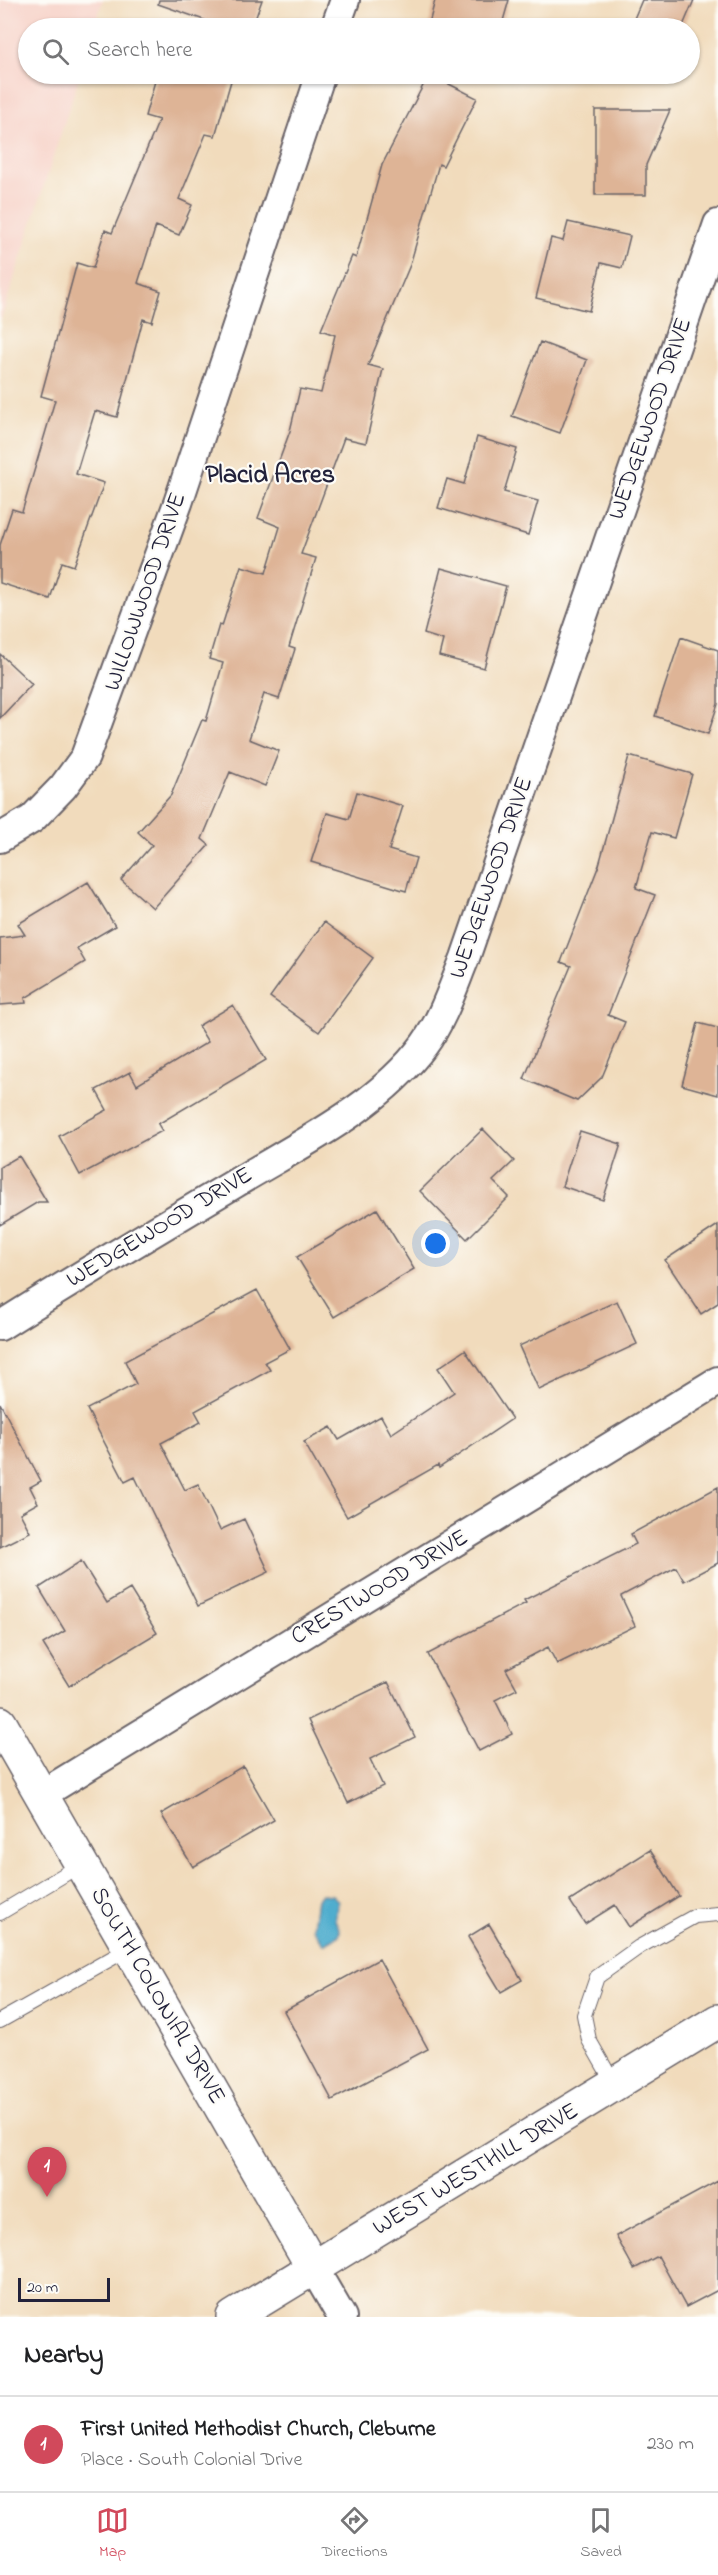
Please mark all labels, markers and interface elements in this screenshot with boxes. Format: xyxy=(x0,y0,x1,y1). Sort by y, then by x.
search box xyxy=(18,18,700,84)
icon: search xyxy=(39,35,72,68)
text: Search here xyxy=(87,35,192,67)
street label: WEDGEWOOD DRIVE xyxy=(600,313,702,525)
district label: Placid Acres xyxy=(205,457,335,495)
street label: WILLOWWOOD DRIVE xyxy=(96,488,196,696)
street label: WEDGEWOOD DRIVE xyxy=(441,772,543,984)
street label: WEDGEWOOD DRIVE xyxy=(60,1158,260,1298)
your location xyxy=(421,1229,450,1258)
street label: CRESTWOOD DRIVE xyxy=(285,1521,475,1655)
street label: SOUTH COLONIAL DRIVE xyxy=(81,1881,233,2111)
street label: WEST WESTHILL DRIVE xyxy=(366,2095,586,2245)
pin: 1 xyxy=(28,2148,66,2197)
scale bar xyxy=(18,2275,110,2302)
text: 20 m xyxy=(27,2276,58,2300)
text: Nearby xyxy=(24,2337,103,2375)
text: First United Methodist Church, Cleburne xyxy=(81,2414,436,2446)
text: 1 xyxy=(40,2430,47,2459)
text: 230 m xyxy=(647,2430,694,2459)
text: Place · South Colonial Drive xyxy=(81,2446,302,2475)
tab: Map xyxy=(96,2504,129,2564)
tab: Directions xyxy=(321,2504,388,2564)
tab: Saved xyxy=(580,2504,622,2564)

